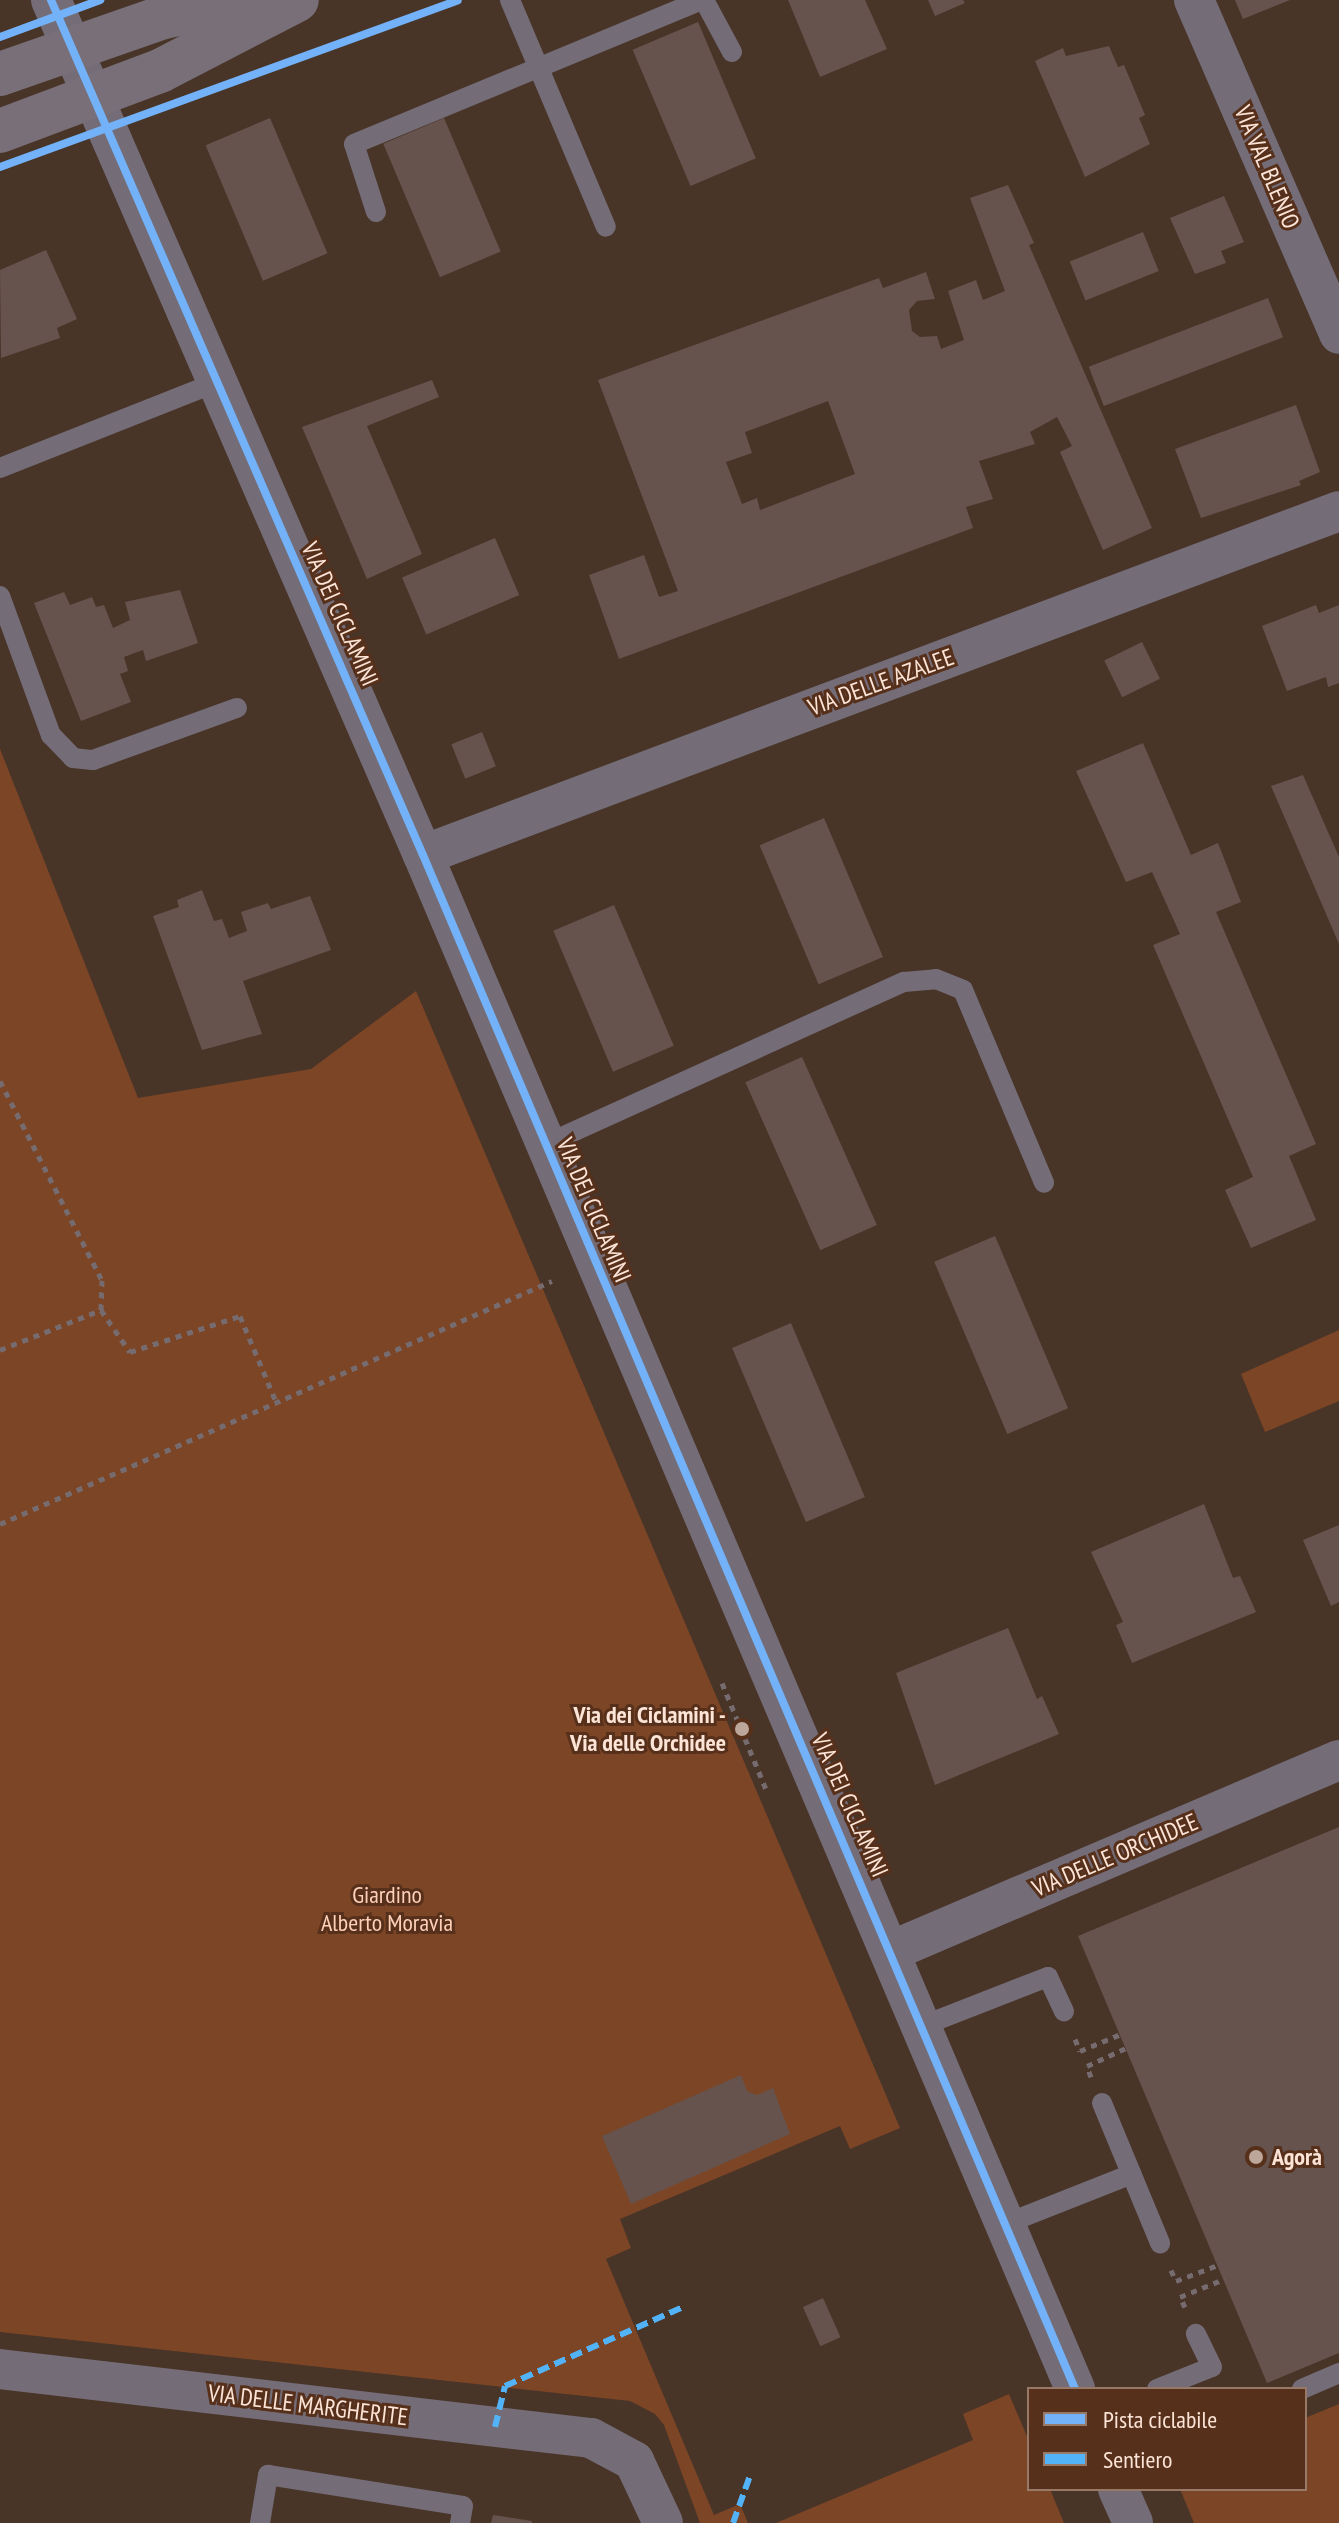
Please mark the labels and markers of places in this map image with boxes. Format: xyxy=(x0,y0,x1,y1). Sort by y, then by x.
place label: Via dei Ciclamini - Via delle Orchidee xyxy=(570,1701,726,1757)
marker: Via dei Ciclamini - Via delle Orchidee xyxy=(733,1720,751,1738)
place label: Agorà xyxy=(1272,2143,1322,2171)
marker: Agorà xyxy=(1247,2148,1265,2166)

